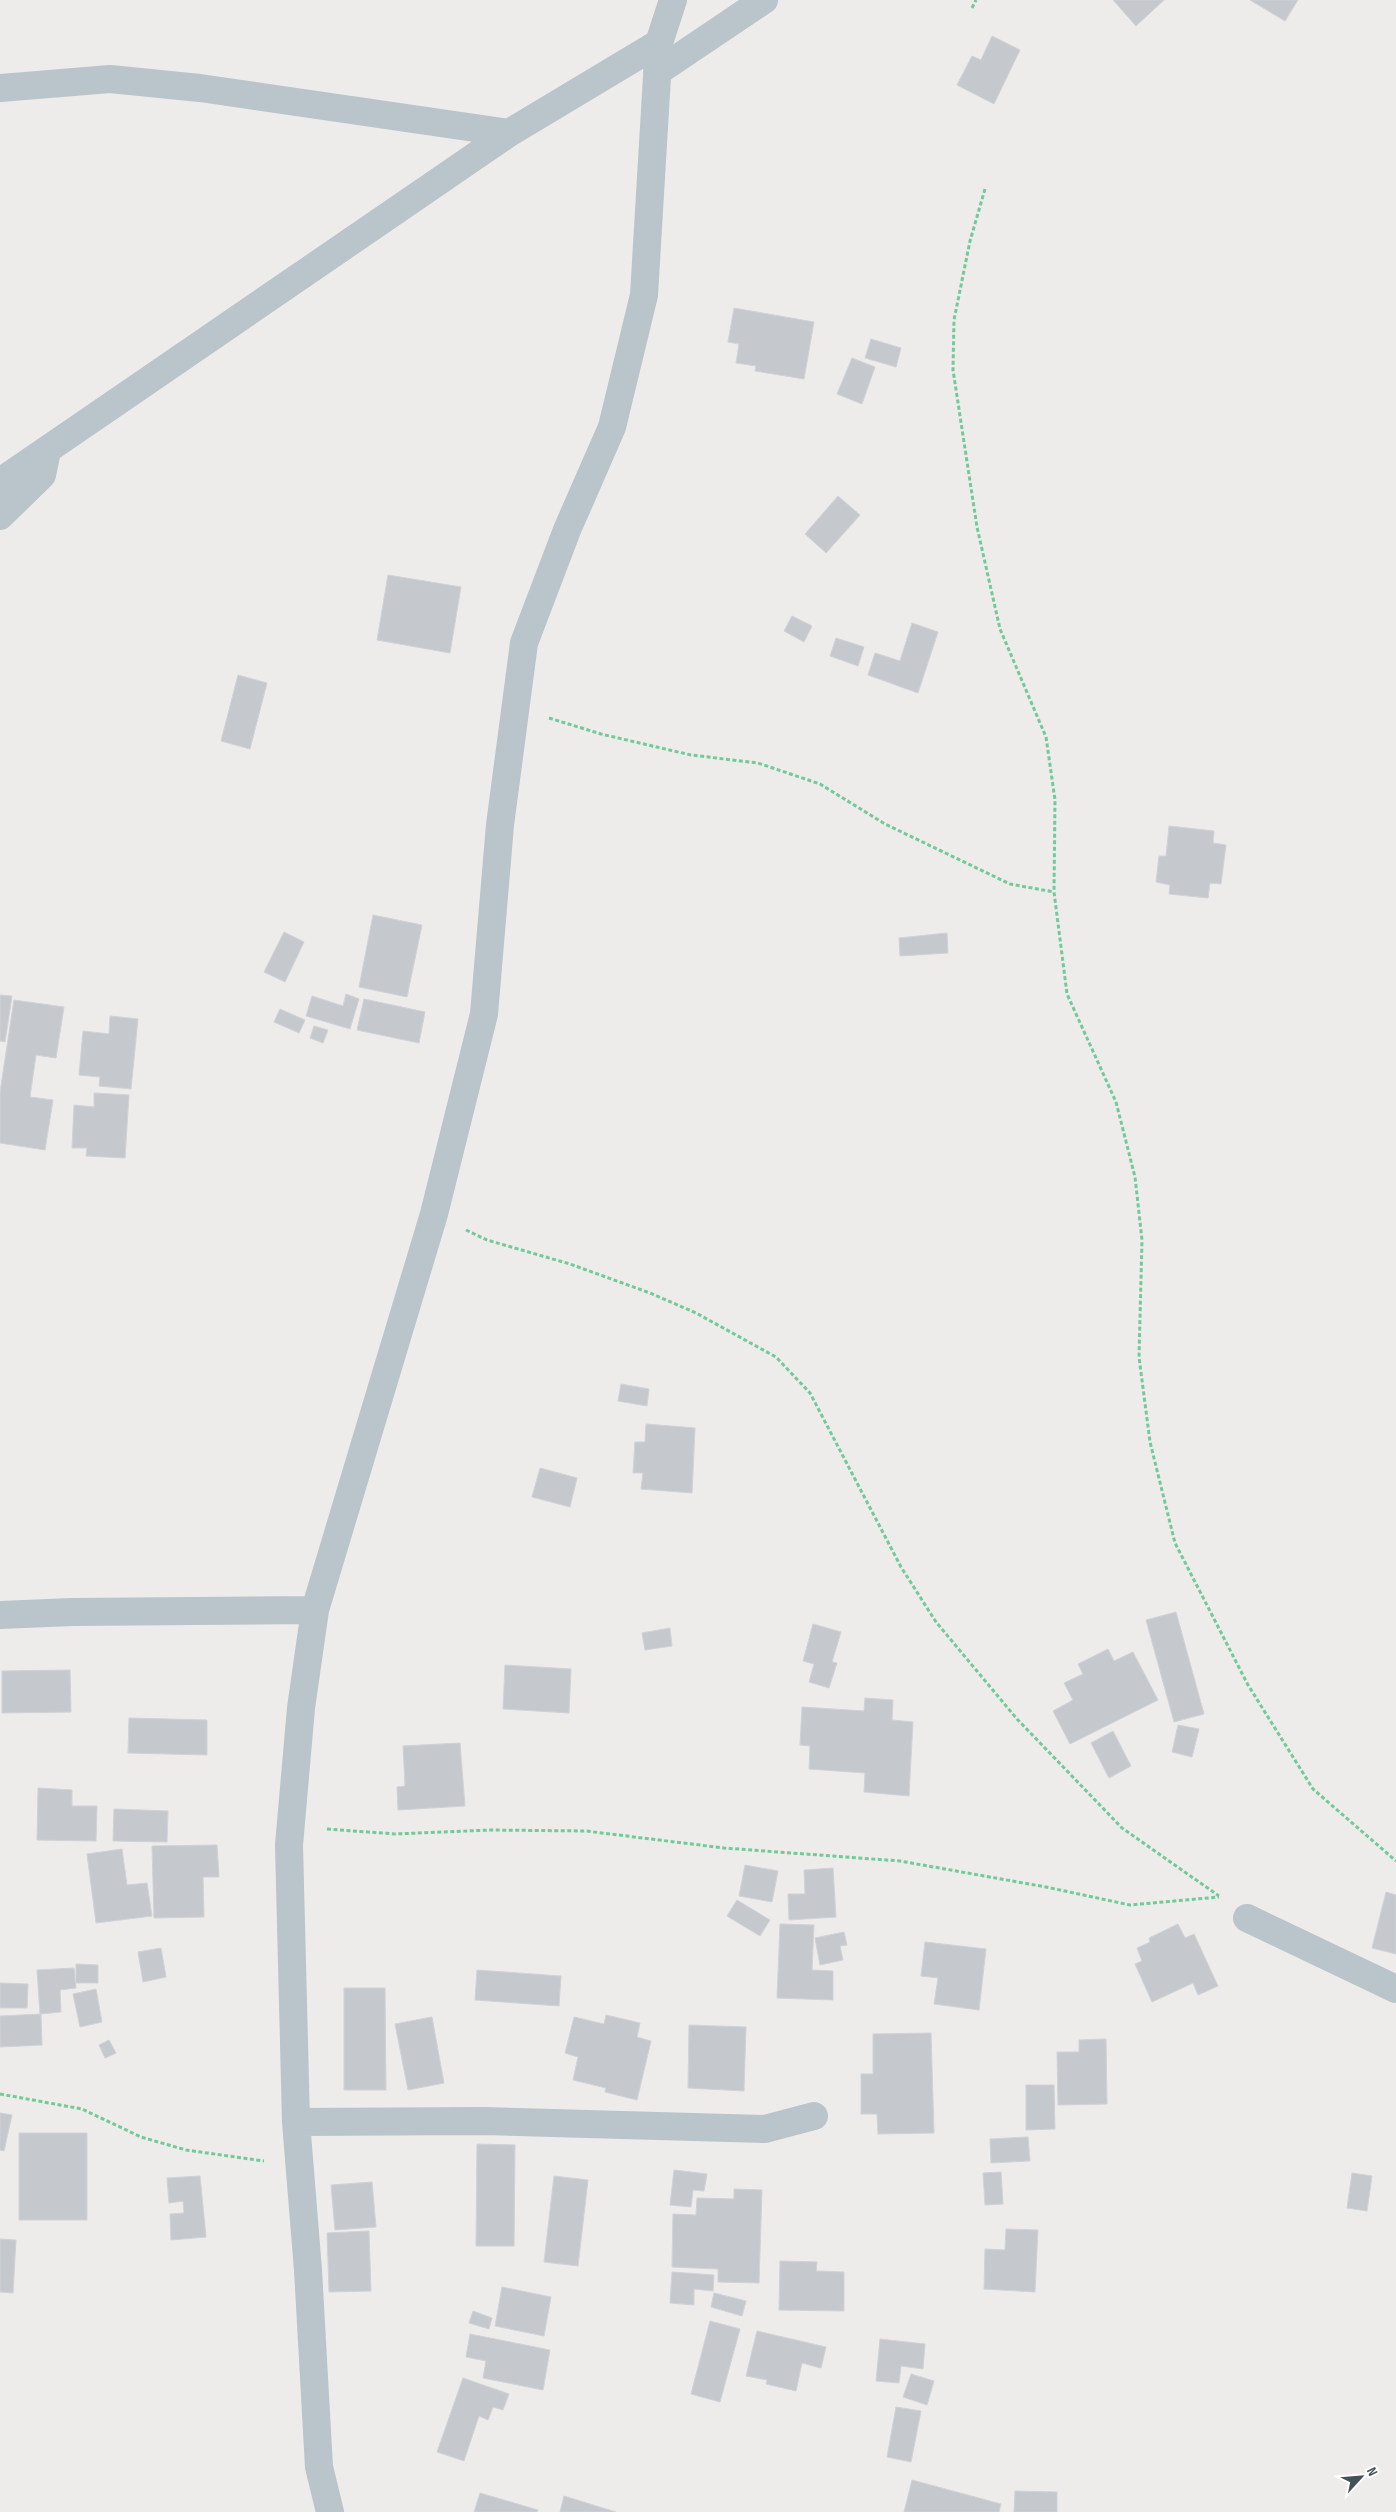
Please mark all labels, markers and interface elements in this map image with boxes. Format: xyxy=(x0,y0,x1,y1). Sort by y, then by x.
north arrow xyxy=(1336,2452,1386,2502)
text: N xyxy=(1363,2464,1382,2479)

